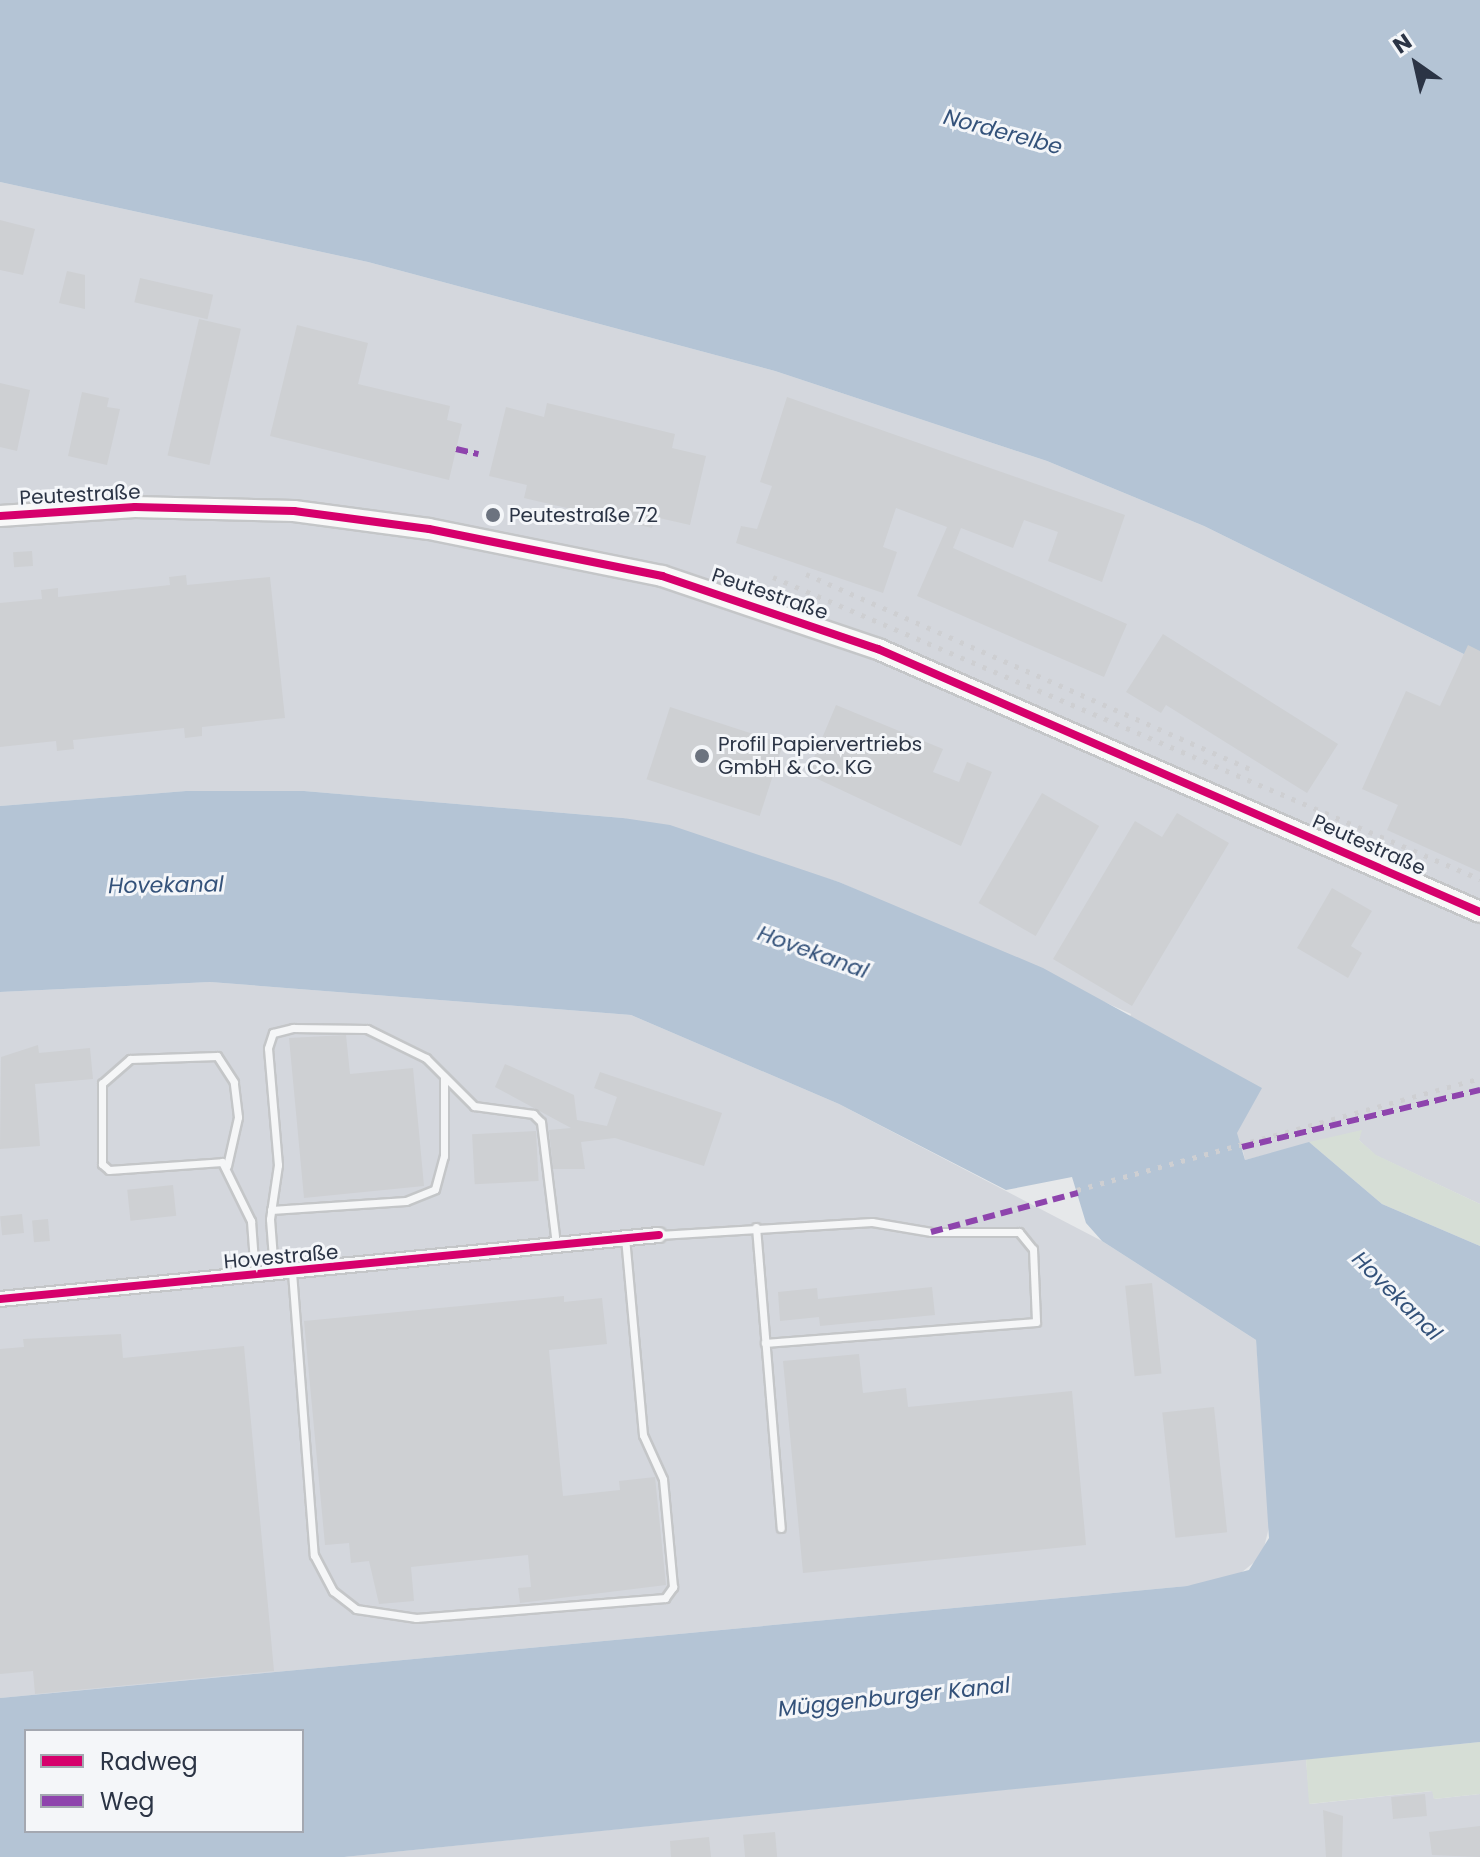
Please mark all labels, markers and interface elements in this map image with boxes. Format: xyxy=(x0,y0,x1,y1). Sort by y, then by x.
north arrow xyxy=(1376,24,1456,104)
text: N xyxy=(1387,26,1418,61)
water label: Norderelbe xyxy=(941,103,1065,161)
street label: Peutestraße xyxy=(19,480,141,510)
place label: Peutestraße 72 xyxy=(509,503,658,527)
marker: Peutestraße 72 xyxy=(484,506,502,524)
street label: Peutestraße xyxy=(709,563,831,625)
place label: Profil Papiervertriebs GmbH & Co. KG xyxy=(718,732,922,779)
marker: Profil Papiervertriebs GmbH & Co. KG xyxy=(693,747,711,765)
street label: Peutestraße xyxy=(1309,809,1429,881)
water label: Hovekanal xyxy=(108,871,224,899)
water label: Hovekanal xyxy=(754,920,872,984)
street label: Hovestraße xyxy=(223,1240,339,1274)
water label: Hovekanal xyxy=(1347,1246,1447,1346)
water label: Müggenburger Kanal xyxy=(777,1672,1011,1722)
legend xyxy=(24,1729,304,1833)
text: Radweg xyxy=(100,1745,198,1778)
text: Weg xyxy=(100,1785,155,1818)

